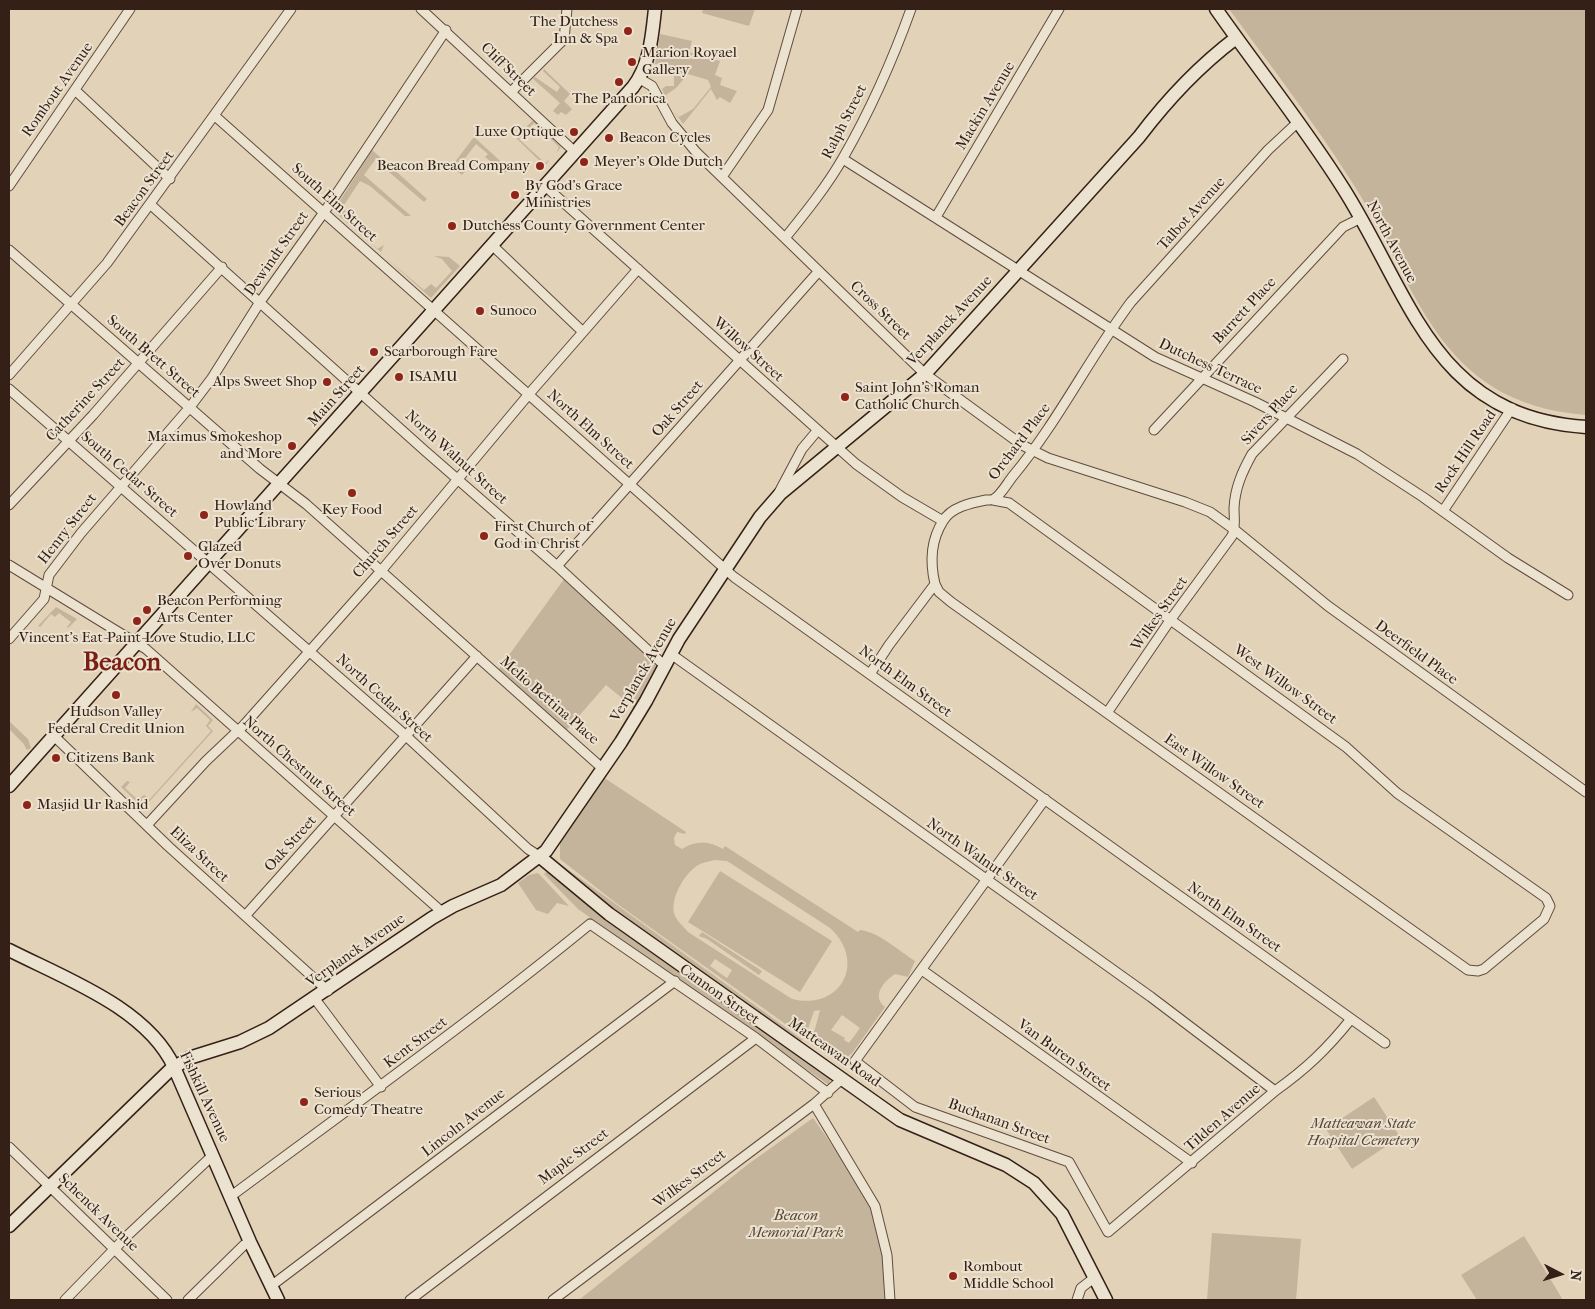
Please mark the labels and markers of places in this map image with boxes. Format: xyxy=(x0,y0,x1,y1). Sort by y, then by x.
place label: The Dutchess Inn & Spa xyxy=(530,13,618,48)
marker: The Dutchess Inn & Spa xyxy=(622,25,634,37)
place label: Marion Royael Gallery xyxy=(642,44,737,79)
marker: Marion Royael Gallery xyxy=(626,56,638,68)
marker: The Pandorica xyxy=(613,76,625,88)
place label: The Pandorica xyxy=(572,90,666,108)
place label: Luxe Optique xyxy=(475,123,564,141)
marker: Luxe Optique xyxy=(568,126,580,138)
place label: Beacon Cycles xyxy=(619,129,711,147)
marker: Beacon Cycles xyxy=(603,132,615,144)
place label: Meyer's Olde Dutch xyxy=(594,153,723,171)
marker: Meyer's Olde Dutch xyxy=(578,156,590,168)
place label: Beacon Bread Company xyxy=(377,157,530,175)
marker: Beacon Bread Company xyxy=(534,160,546,172)
place label: By God's Grace Ministries xyxy=(525,177,622,212)
marker: By God's Grace Ministries xyxy=(509,189,521,201)
place label: Dutchess County Government Center xyxy=(462,217,705,235)
marker: Dutchess County Government Center xyxy=(446,220,458,232)
place label: Sunoco xyxy=(490,302,537,320)
marker: Sunoco xyxy=(474,305,486,317)
place label: Scarborough Fare xyxy=(384,343,498,361)
marker: Scarborough Fare xyxy=(368,346,380,358)
place label: ISAMU xyxy=(409,368,458,386)
marker: ISAMU xyxy=(393,371,405,383)
place label: Alps Sweet Shop xyxy=(213,373,317,391)
marker: Alps Sweet Shop xyxy=(321,376,333,388)
place label: Saint John's Roman Catholic Church xyxy=(855,379,979,414)
marker: Saint John's Roman Catholic Church xyxy=(839,391,851,403)
place label: Maximus Smokeshop and More xyxy=(147,428,282,463)
marker: Maximus Smokeshop and More xyxy=(286,440,298,452)
marker: Key Food xyxy=(346,487,358,499)
place label: Howland Public Library xyxy=(214,497,306,532)
place label: Key Food xyxy=(322,501,382,519)
marker: Howland Public Library xyxy=(198,509,210,521)
place label: First Church of God in Christ xyxy=(494,518,591,553)
marker: First Church of God in Christ xyxy=(478,530,490,542)
place label: Glazed Over Donuts xyxy=(198,538,281,573)
marker: Glazed Over Donuts xyxy=(182,550,194,562)
place label: Beacon Performing Arts Center xyxy=(157,592,282,627)
marker: Beacon Performing Arts Center xyxy=(141,604,153,616)
marker: Vincent's Eat-Paint-Love Studio, LLC xyxy=(131,615,143,627)
place label: Vincent's Eat-Paint-Love Studio, LLC xyxy=(19,629,255,647)
marker: Hudson Valley Federal Credit Union xyxy=(110,689,122,701)
place label: Hudson Valley Federal Credit Union xyxy=(47,703,185,738)
place label: Citizens Bank xyxy=(66,749,155,767)
marker: Citizens Bank xyxy=(50,752,62,764)
place label: Masjid Ur Rashid xyxy=(37,796,148,814)
marker: Masjid Ur Rashid xyxy=(21,799,33,811)
place label: Serious Comedy Theatre xyxy=(314,1084,423,1119)
marker: Serious Comedy Theatre xyxy=(298,1096,310,1108)
place label: Rombout Middle School xyxy=(963,1258,1054,1293)
marker: Rombout Middle School xyxy=(947,1270,959,1282)

